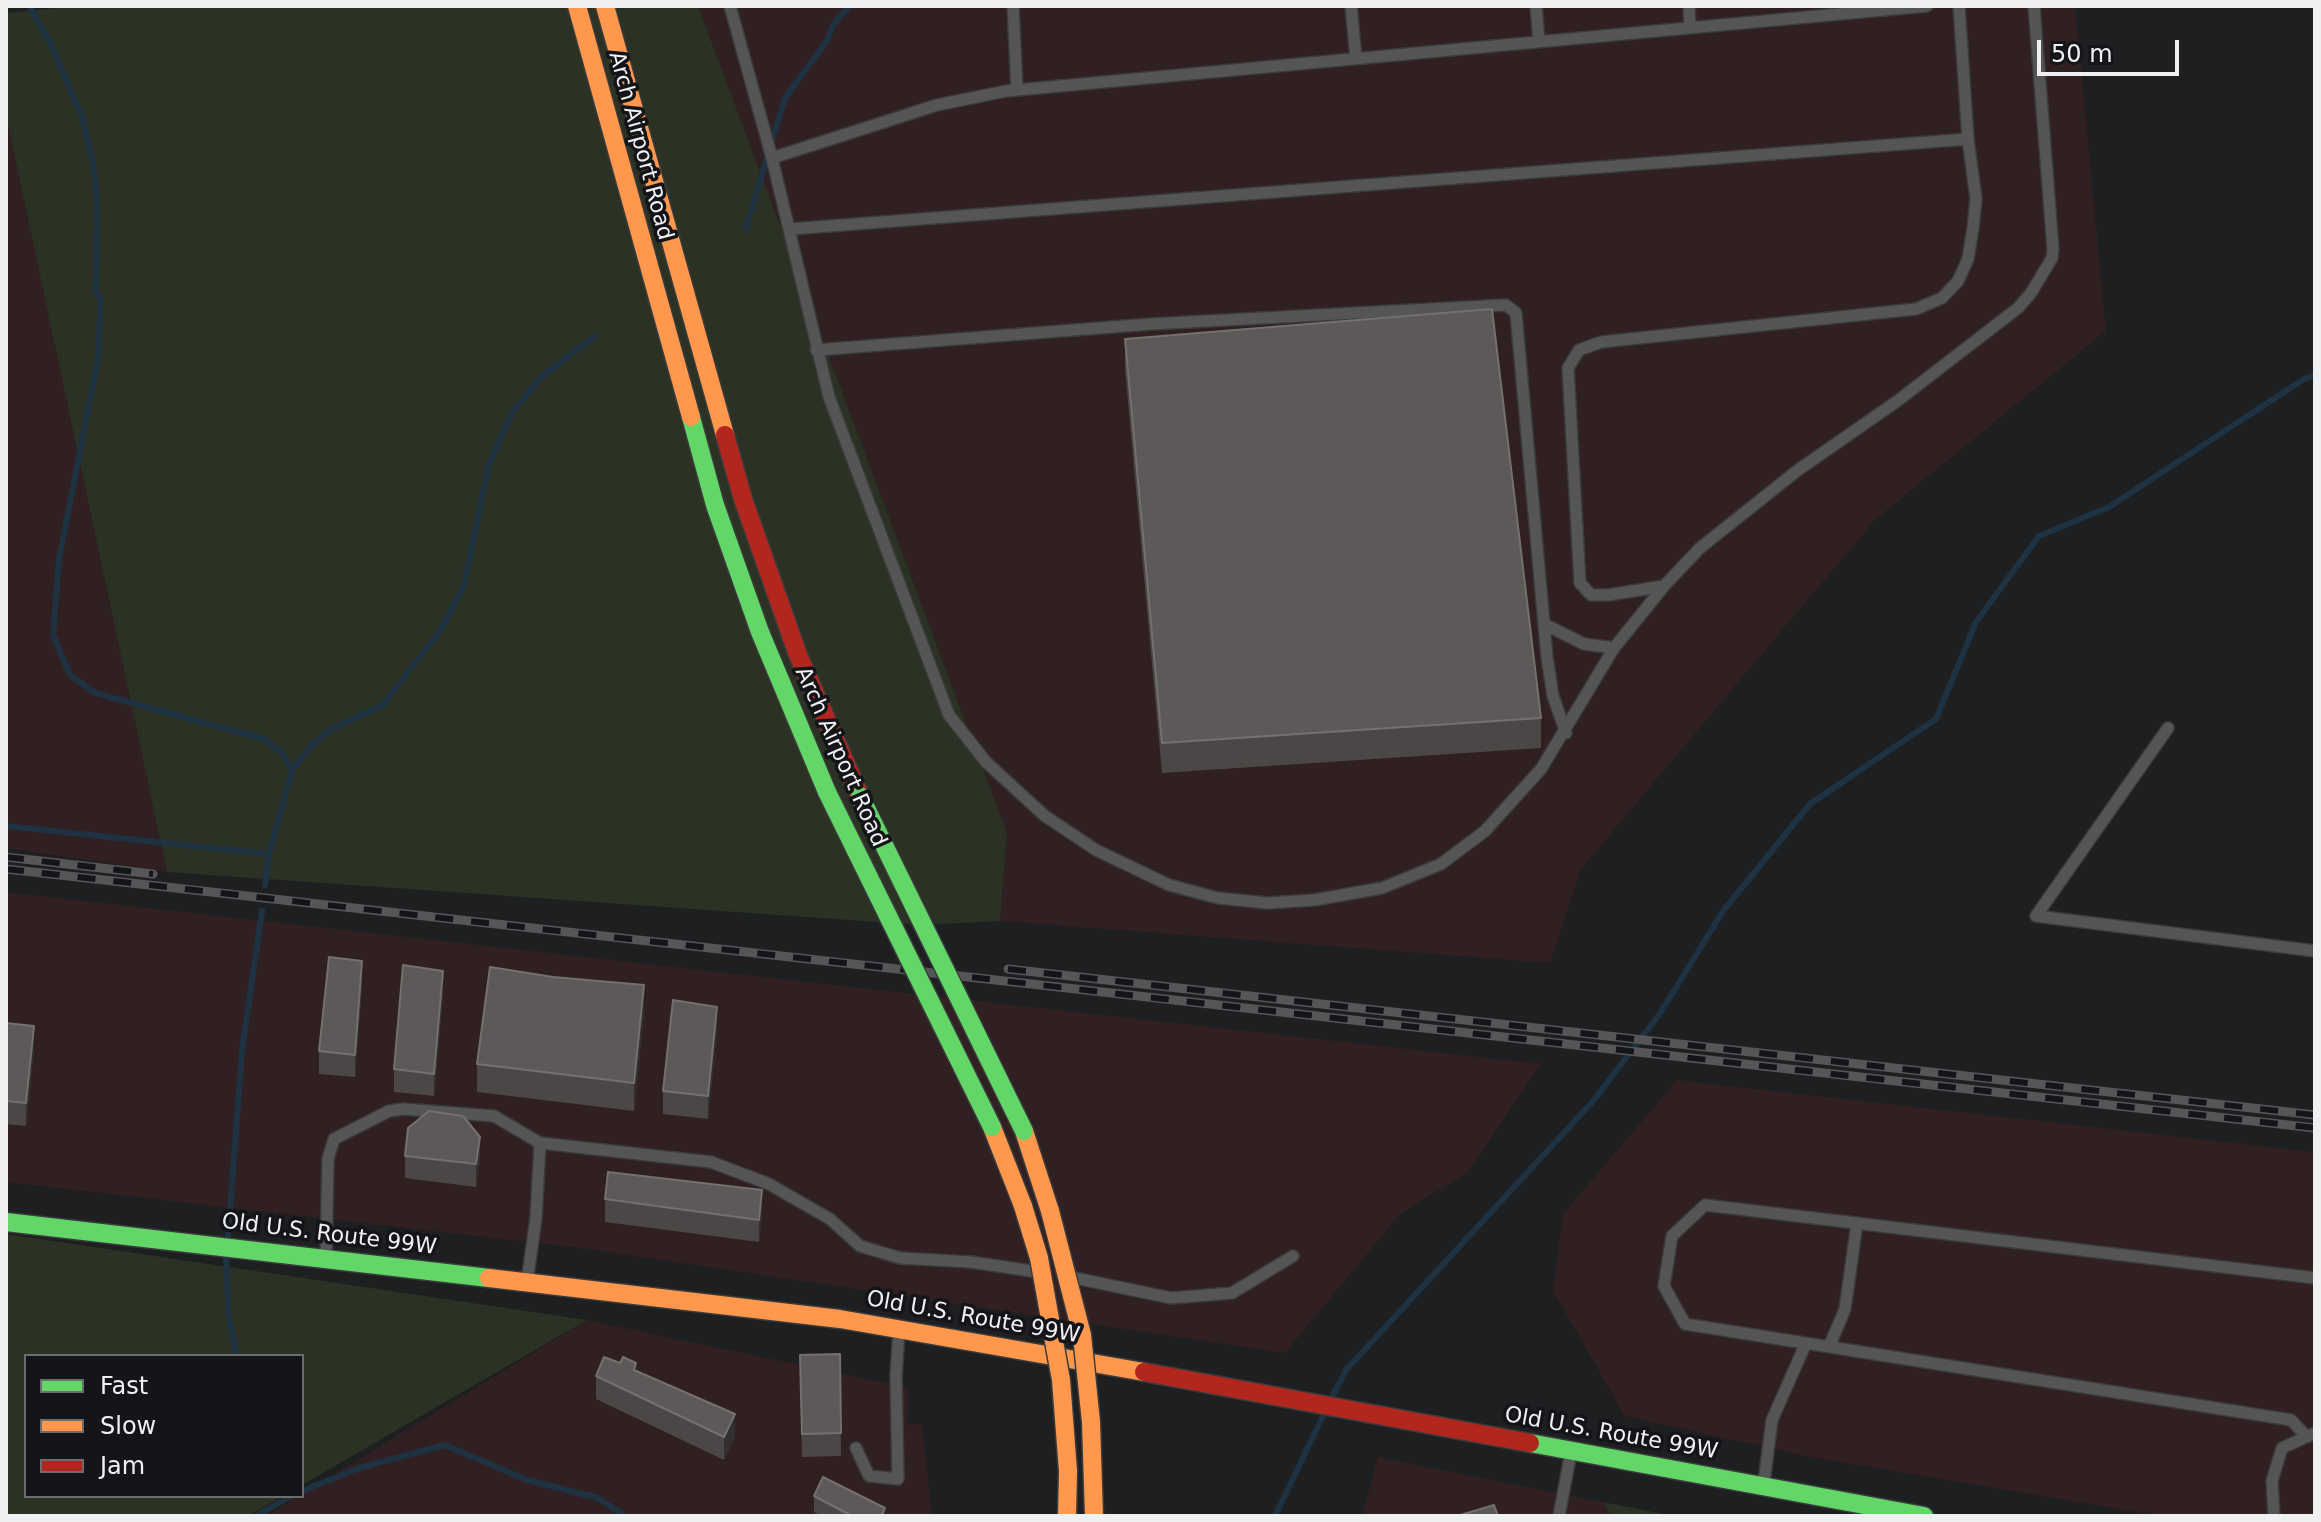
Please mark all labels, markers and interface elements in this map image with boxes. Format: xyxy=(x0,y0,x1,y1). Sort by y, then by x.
scale bar xyxy=(2041,24,2183,74)
text: 50 m xyxy=(2051,40,2113,68)
street label: Arch Airport Road xyxy=(602,49,678,243)
street label: Arch Airport Road xyxy=(788,663,892,851)
street label: Old U.S. Route 99W xyxy=(220,1209,438,1261)
street label: Old U.S. Route 99W xyxy=(864,1286,1082,1350)
legend xyxy=(24,1354,304,1498)
text: Fast xyxy=(100,1372,148,1400)
street label: Old U.S. Route 99W xyxy=(1502,1402,1720,1466)
text: Slow xyxy=(100,1412,156,1440)
text: Jam xyxy=(100,1452,145,1480)

